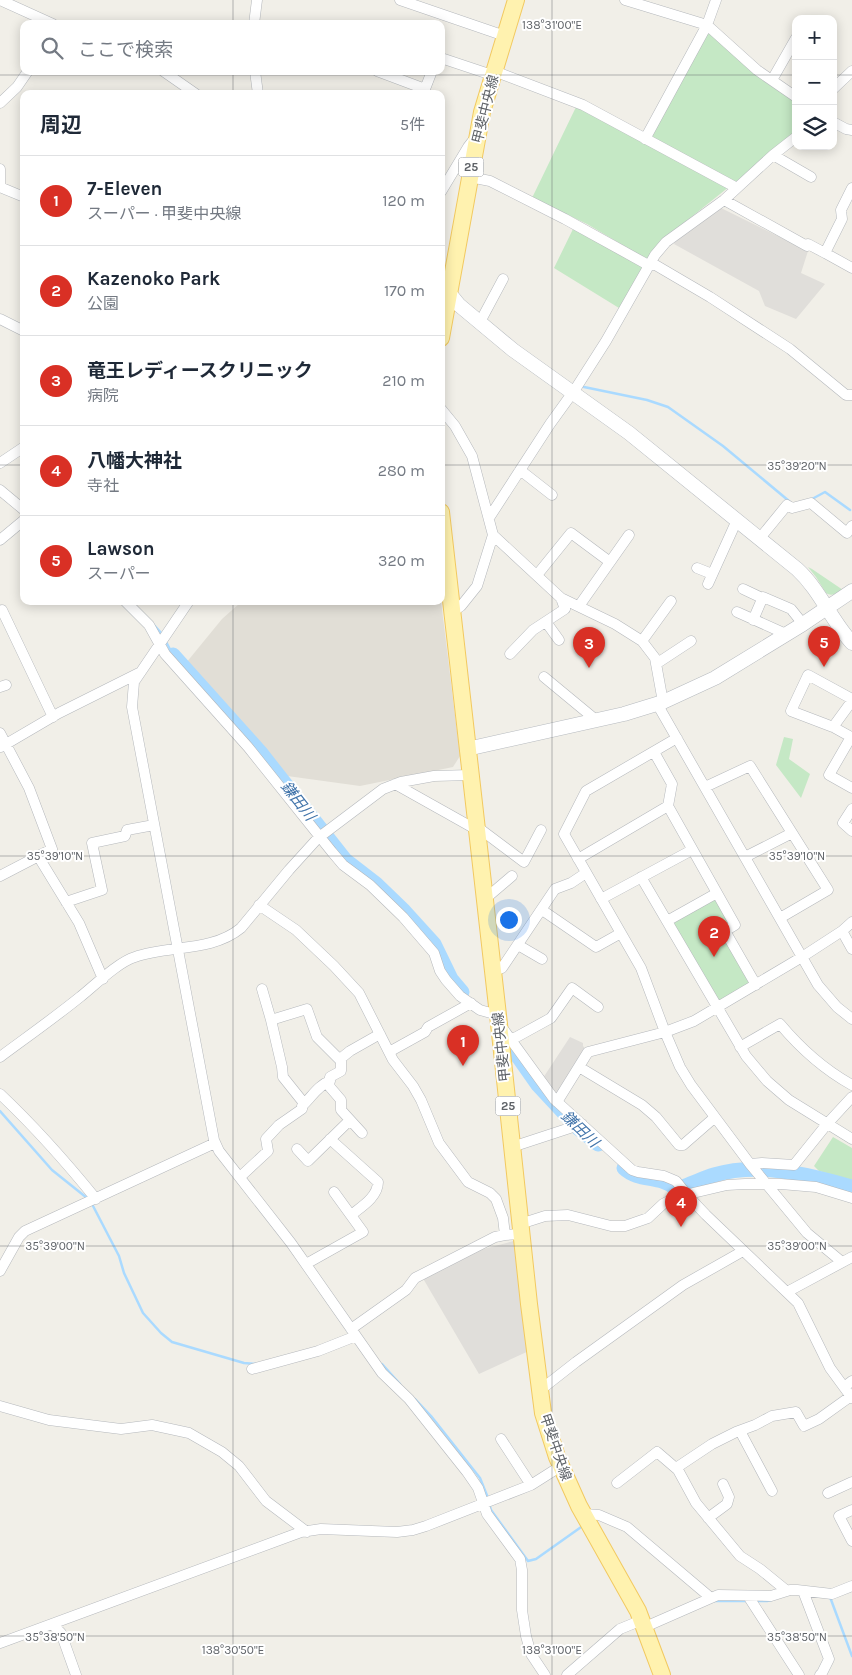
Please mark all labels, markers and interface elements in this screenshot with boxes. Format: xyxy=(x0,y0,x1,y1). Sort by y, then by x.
map controls xyxy=(792,15,837,150)
button: + xyxy=(792,15,837,60)
text: 138°31'00"E xyxy=(522,18,582,32)
search box xyxy=(20,20,445,75)
icon: search xyxy=(38,34,66,62)
text: ここで検索 xyxy=(78,39,173,61)
button: − xyxy=(792,60,837,105)
street label: 甲斐中央線 xyxy=(469,73,502,145)
button: layers xyxy=(792,105,837,150)
text: 周辺 xyxy=(40,113,82,137)
text: 5件 xyxy=(400,115,425,134)
road number: 25 xyxy=(458,158,484,176)
text: 7-Eleven xyxy=(87,178,162,200)
text: 1 xyxy=(53,191,59,210)
text: 120 m xyxy=(382,191,425,210)
text: スーパー · 甲斐中央線 xyxy=(87,204,241,223)
text: Kazenoko Park xyxy=(87,268,220,290)
text: 2 xyxy=(51,281,61,300)
text: 170 m xyxy=(384,281,425,300)
text: 公園 xyxy=(87,294,119,313)
text: 竜王レディースクリニック xyxy=(87,360,313,382)
text: 3 xyxy=(51,371,61,390)
text: 210 m xyxy=(382,371,425,390)
text: 病院 xyxy=(87,386,119,405)
text: 八幡大神社 xyxy=(87,450,182,472)
text: 35°39'20"N xyxy=(767,459,827,473)
text: 4 xyxy=(51,461,61,480)
text: 280 m xyxy=(378,461,425,480)
text: 寺社 xyxy=(87,476,119,495)
text: Lawson xyxy=(87,538,155,560)
text: 5 xyxy=(51,551,61,570)
text: 320 m xyxy=(378,551,425,570)
text: スーパー xyxy=(87,564,151,583)
pin: 5 xyxy=(808,626,840,667)
pin: 3 xyxy=(573,627,605,668)
water label: 鎌田川 xyxy=(277,778,320,826)
text: 35°39'10"N xyxy=(27,849,83,863)
text: 35°39'10"N xyxy=(769,849,825,863)
your location xyxy=(496,907,522,933)
pin: 2 xyxy=(698,916,730,957)
street label: 甲斐中央線 xyxy=(489,1011,514,1083)
pin: 1 xyxy=(447,1025,479,1066)
road number: 25 xyxy=(496,1096,520,1116)
water label: 鎌田川 xyxy=(558,1107,604,1152)
pin: 4 xyxy=(665,1186,697,1227)
text: 35°39'00"N xyxy=(25,1239,85,1253)
text: 35°39'00"N xyxy=(767,1239,827,1253)
street label: 甲斐中央線 xyxy=(536,1411,575,1483)
text: 35°38'50"N xyxy=(25,1630,85,1644)
text: 35°38'50"N xyxy=(767,1630,827,1644)
text: 138°30'50"E xyxy=(202,1643,264,1657)
text: 138°31'00"E xyxy=(522,1643,582,1657)

